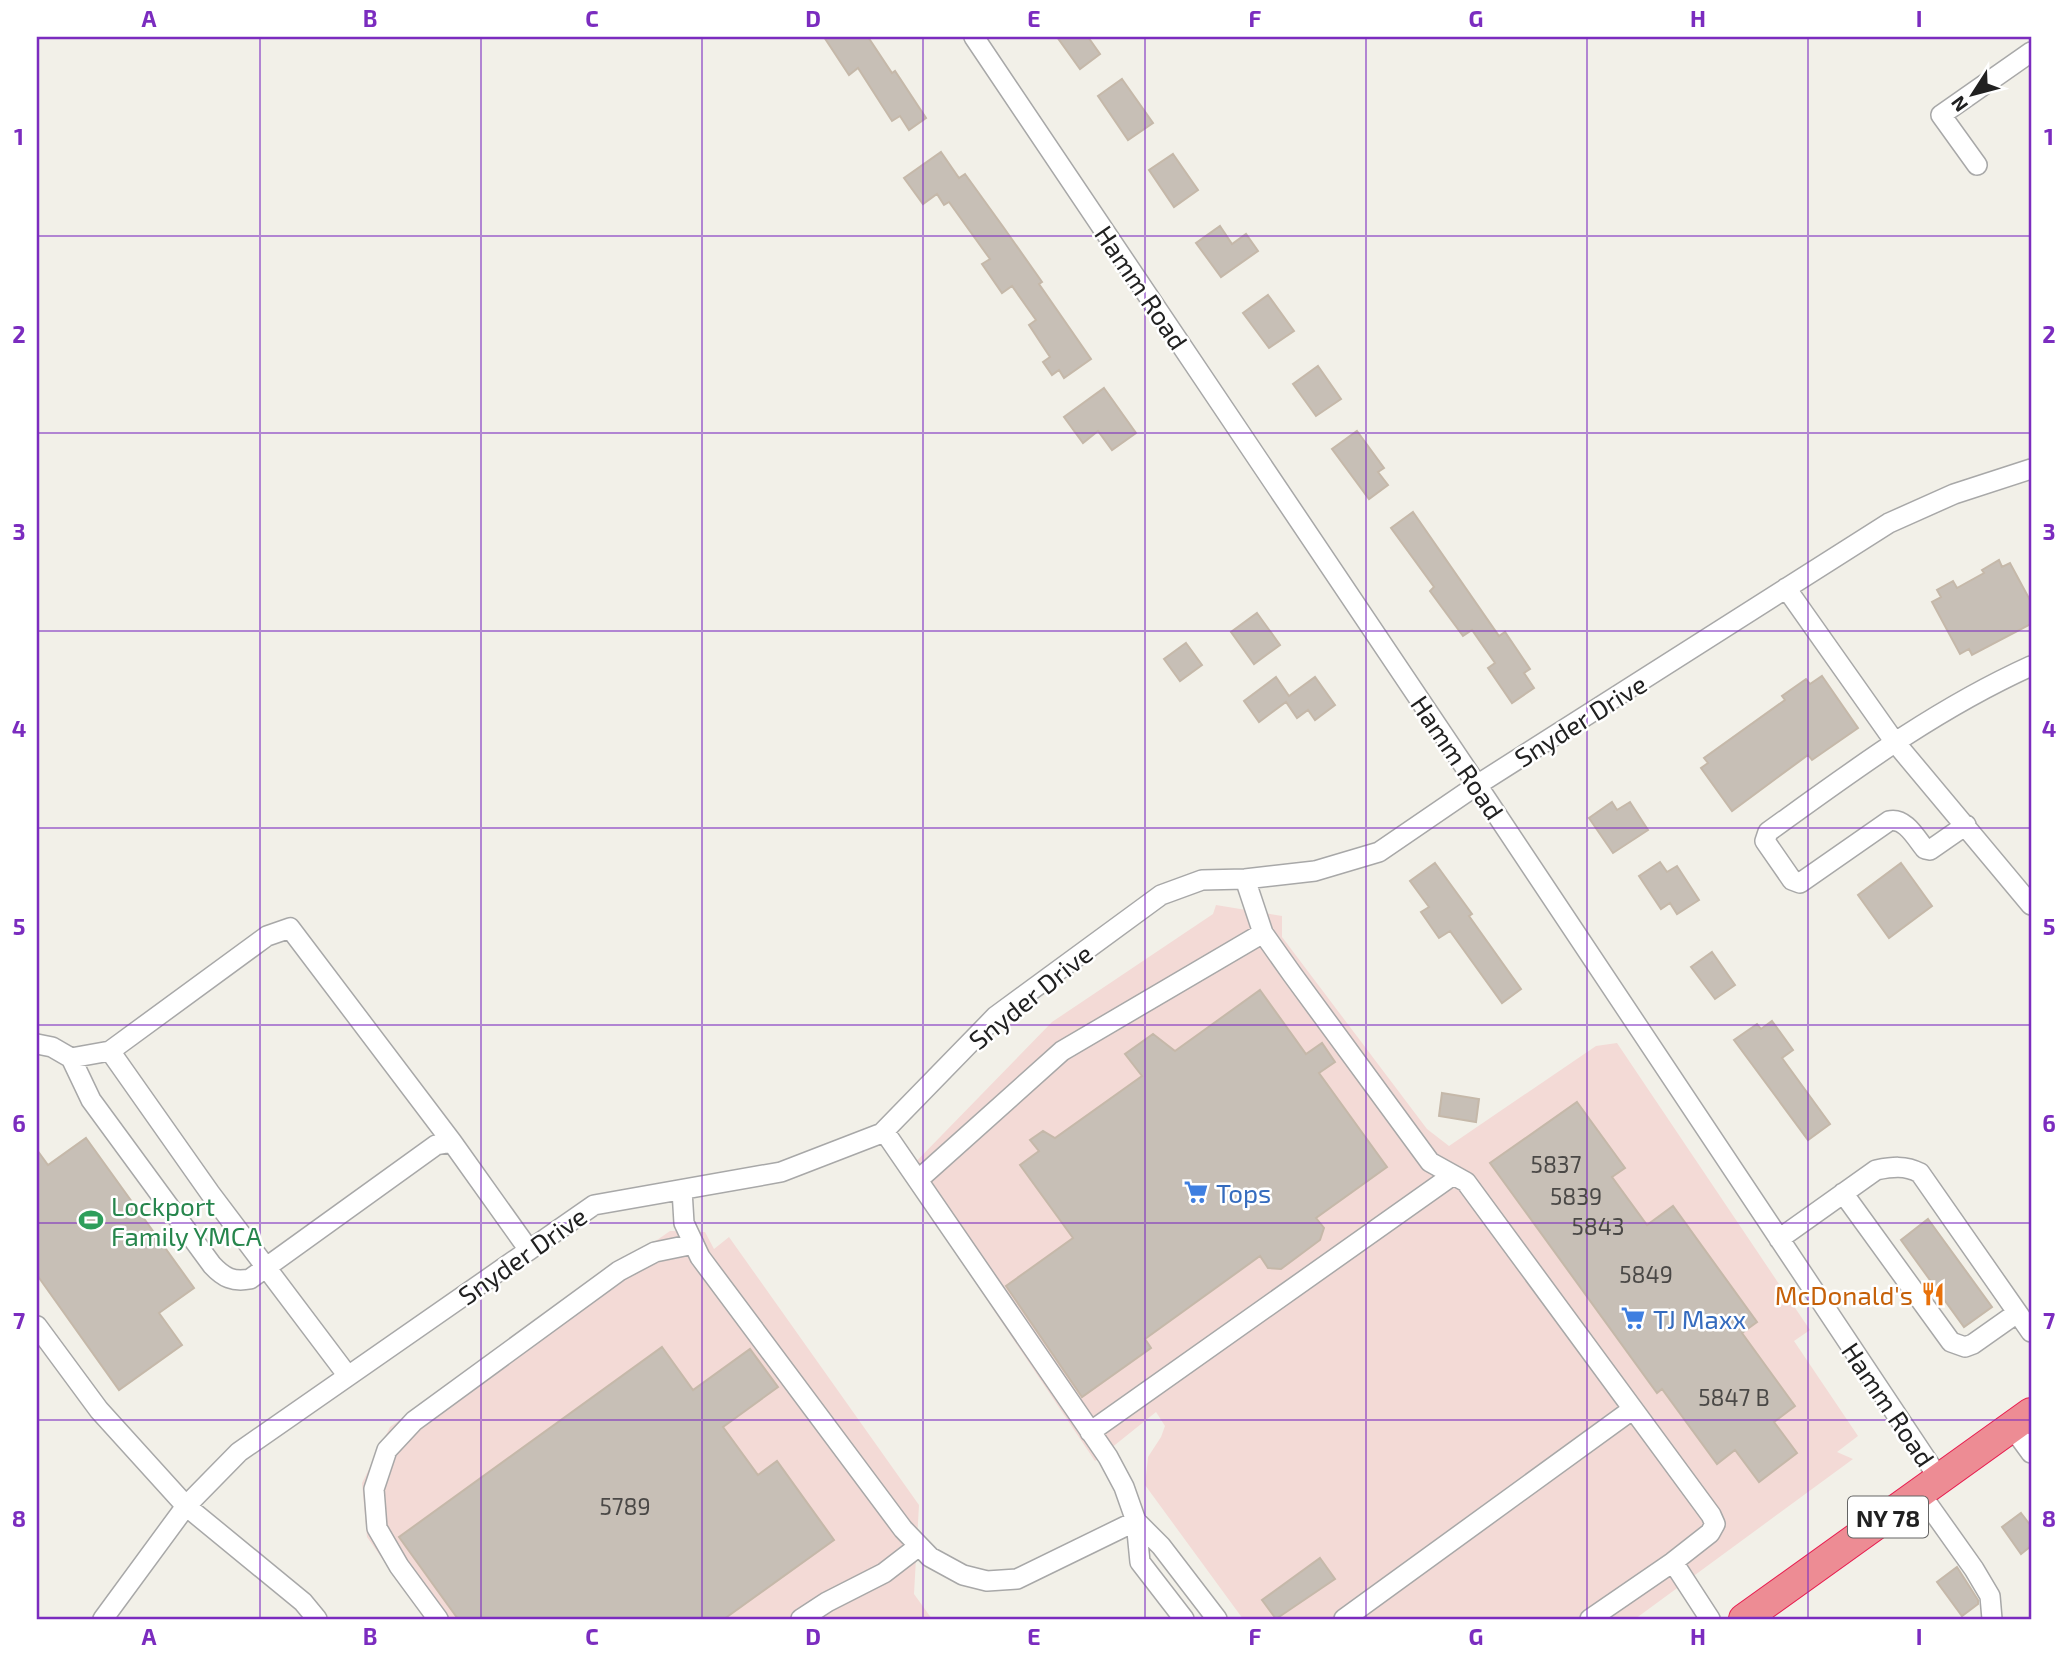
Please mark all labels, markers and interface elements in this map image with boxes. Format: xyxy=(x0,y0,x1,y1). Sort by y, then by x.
text: A xyxy=(141,4,157,32)
text: B xyxy=(363,4,377,32)
text: C xyxy=(585,4,599,32)
text: D xyxy=(805,4,821,32)
text: E xyxy=(1027,4,1041,32)
text: F xyxy=(1249,4,1262,32)
text: G xyxy=(1469,4,1483,32)
text: H xyxy=(1690,4,1706,32)
text: I xyxy=(1916,4,1922,32)
north arrow xyxy=(1938,60,2008,130)
text: N xyxy=(1946,92,1972,117)
text: 1 xyxy=(14,122,24,150)
text: 1 xyxy=(2044,122,2054,150)
street label: Hamm Road xyxy=(1089,219,1195,355)
text: 2 xyxy=(12,320,26,348)
text: 2 xyxy=(2042,320,2056,348)
text: 3 xyxy=(12,517,26,545)
text: 3 xyxy=(2042,517,2056,545)
street label: Snyder Drive xyxy=(1508,667,1652,773)
street label: Hamm Road xyxy=(1405,689,1511,825)
text: 4 xyxy=(12,714,26,742)
text: 4 xyxy=(2042,714,2056,742)
text: 5 xyxy=(13,912,25,940)
text: 5 xyxy=(2043,912,2055,940)
street label: Snyder Drive xyxy=(962,937,1098,1055)
text: 6 xyxy=(12,1109,26,1137)
text: 6 xyxy=(2042,1109,2056,1137)
house number: 5837 xyxy=(1531,1150,1582,1178)
place label: Tops xyxy=(1216,1177,1271,1208)
supermarket icon: Tops xyxy=(1182,1178,1210,1206)
house number: 5839 xyxy=(1550,1182,1602,1210)
place label: Lockport Family YMCA xyxy=(111,1190,262,1251)
street label: Snyder Drive xyxy=(452,1199,592,1311)
sports icon: Lockport Family YMCA xyxy=(77,1206,105,1234)
house number: 5843 xyxy=(1571,1212,1625,1240)
house number: 5849 xyxy=(1619,1260,1673,1288)
place label: McDonald's xyxy=(1775,1279,1913,1310)
restaurant icon: McDonald's xyxy=(1919,1280,1947,1308)
place label: TJ Maxx xyxy=(1653,1303,1747,1334)
supermarket icon: TJ Maxx xyxy=(1619,1304,1647,1332)
text: 7 xyxy=(13,1306,25,1334)
text: 7 xyxy=(2043,1306,2055,1334)
street label: Hamm Road xyxy=(1836,1336,1942,1472)
house number: 5847 B xyxy=(1698,1383,1770,1411)
house number: 5789 xyxy=(599,1492,651,1520)
road number: NY 78 xyxy=(1848,1497,1928,1538)
text: 8 xyxy=(12,1504,26,1532)
text: 8 xyxy=(2042,1504,2056,1532)
text: A xyxy=(141,1622,157,1650)
text: B xyxy=(363,1622,377,1650)
text: C xyxy=(585,1622,599,1650)
text: D xyxy=(805,1622,821,1650)
text: E xyxy=(1027,1622,1041,1650)
text: F xyxy=(1249,1622,1262,1650)
text: G xyxy=(1469,1622,1483,1650)
text: H xyxy=(1690,1622,1706,1650)
text: I xyxy=(1916,1622,1922,1650)

